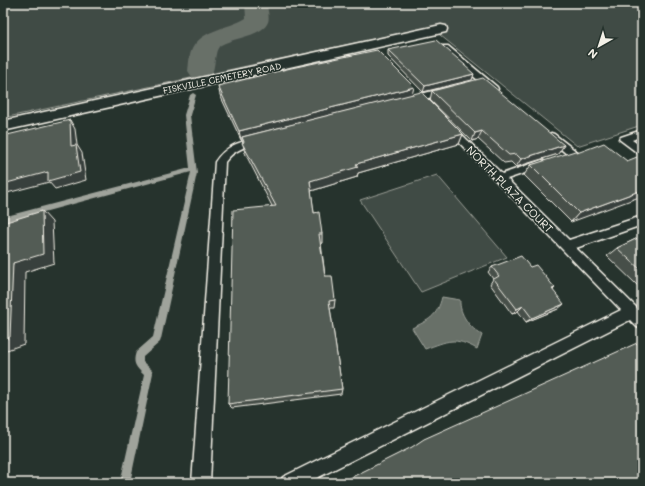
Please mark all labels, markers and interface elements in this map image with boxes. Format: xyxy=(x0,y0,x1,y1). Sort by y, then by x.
north arrow xyxy=(579,26,619,66)
text: N xyxy=(584,46,600,63)
street label: FISKVILLE CEMETERY ROAD xyxy=(162,60,282,96)
street label: NORTH PLAZA COURT xyxy=(463,142,557,236)

